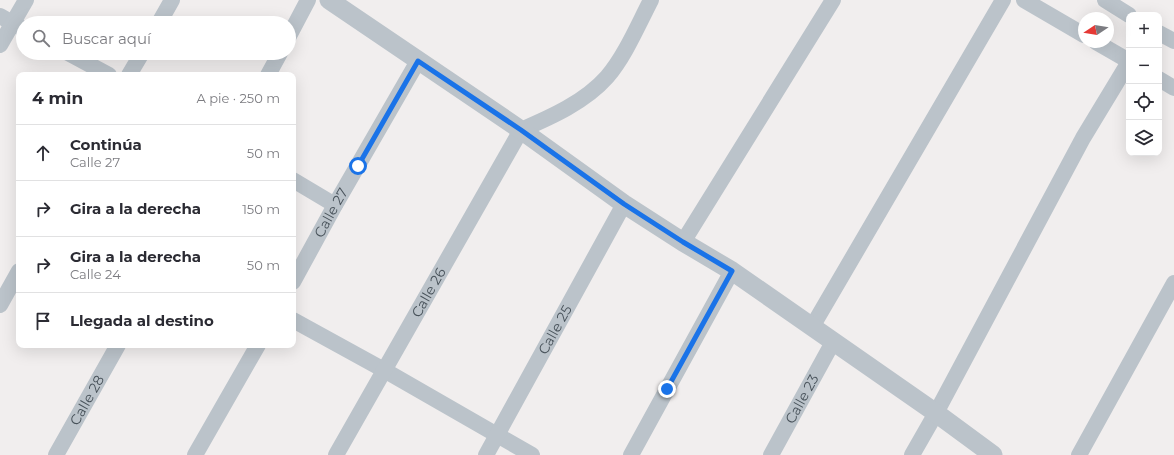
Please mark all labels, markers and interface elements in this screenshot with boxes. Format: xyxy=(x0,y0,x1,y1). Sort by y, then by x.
north arrow xyxy=(1078,12,1114,48)
map controls xyxy=(1126,12,1162,156)
button: + xyxy=(1126,12,1162,48)
search box xyxy=(16,16,296,60)
icon: search xyxy=(30,27,52,49)
text: Buscar aquí xyxy=(62,29,151,48)
button: − xyxy=(1126,48,1162,84)
button: locate xyxy=(1126,84,1162,120)
text: 4 min xyxy=(32,88,83,108)
text: A pie · 250 m xyxy=(196,90,280,106)
button: layers xyxy=(1126,120,1162,156)
text: Continúa xyxy=(70,135,142,154)
icon: ahead xyxy=(32,142,54,164)
text: 50 m xyxy=(247,145,280,161)
text: Calle 27 xyxy=(70,154,120,170)
route start xyxy=(349,157,367,175)
street label: Calle 27 xyxy=(310,185,352,241)
icon: right xyxy=(32,198,54,220)
text: Gira a la derecha xyxy=(70,199,201,218)
text: 150 m xyxy=(242,201,280,217)
text: Gira a la derecha xyxy=(70,247,201,266)
icon: right xyxy=(32,254,54,276)
text: 50 m xyxy=(247,257,280,273)
street label: Calle 26 xyxy=(407,264,450,321)
text: Calle 24 xyxy=(70,266,121,282)
street label: Calle 25 xyxy=(534,302,576,358)
icon: arrive xyxy=(32,310,54,332)
text: Llegada al destino xyxy=(70,311,214,330)
street label: Calle 23 xyxy=(781,371,823,427)
street label: Calle 28 xyxy=(66,372,108,428)
route end xyxy=(658,380,676,398)

